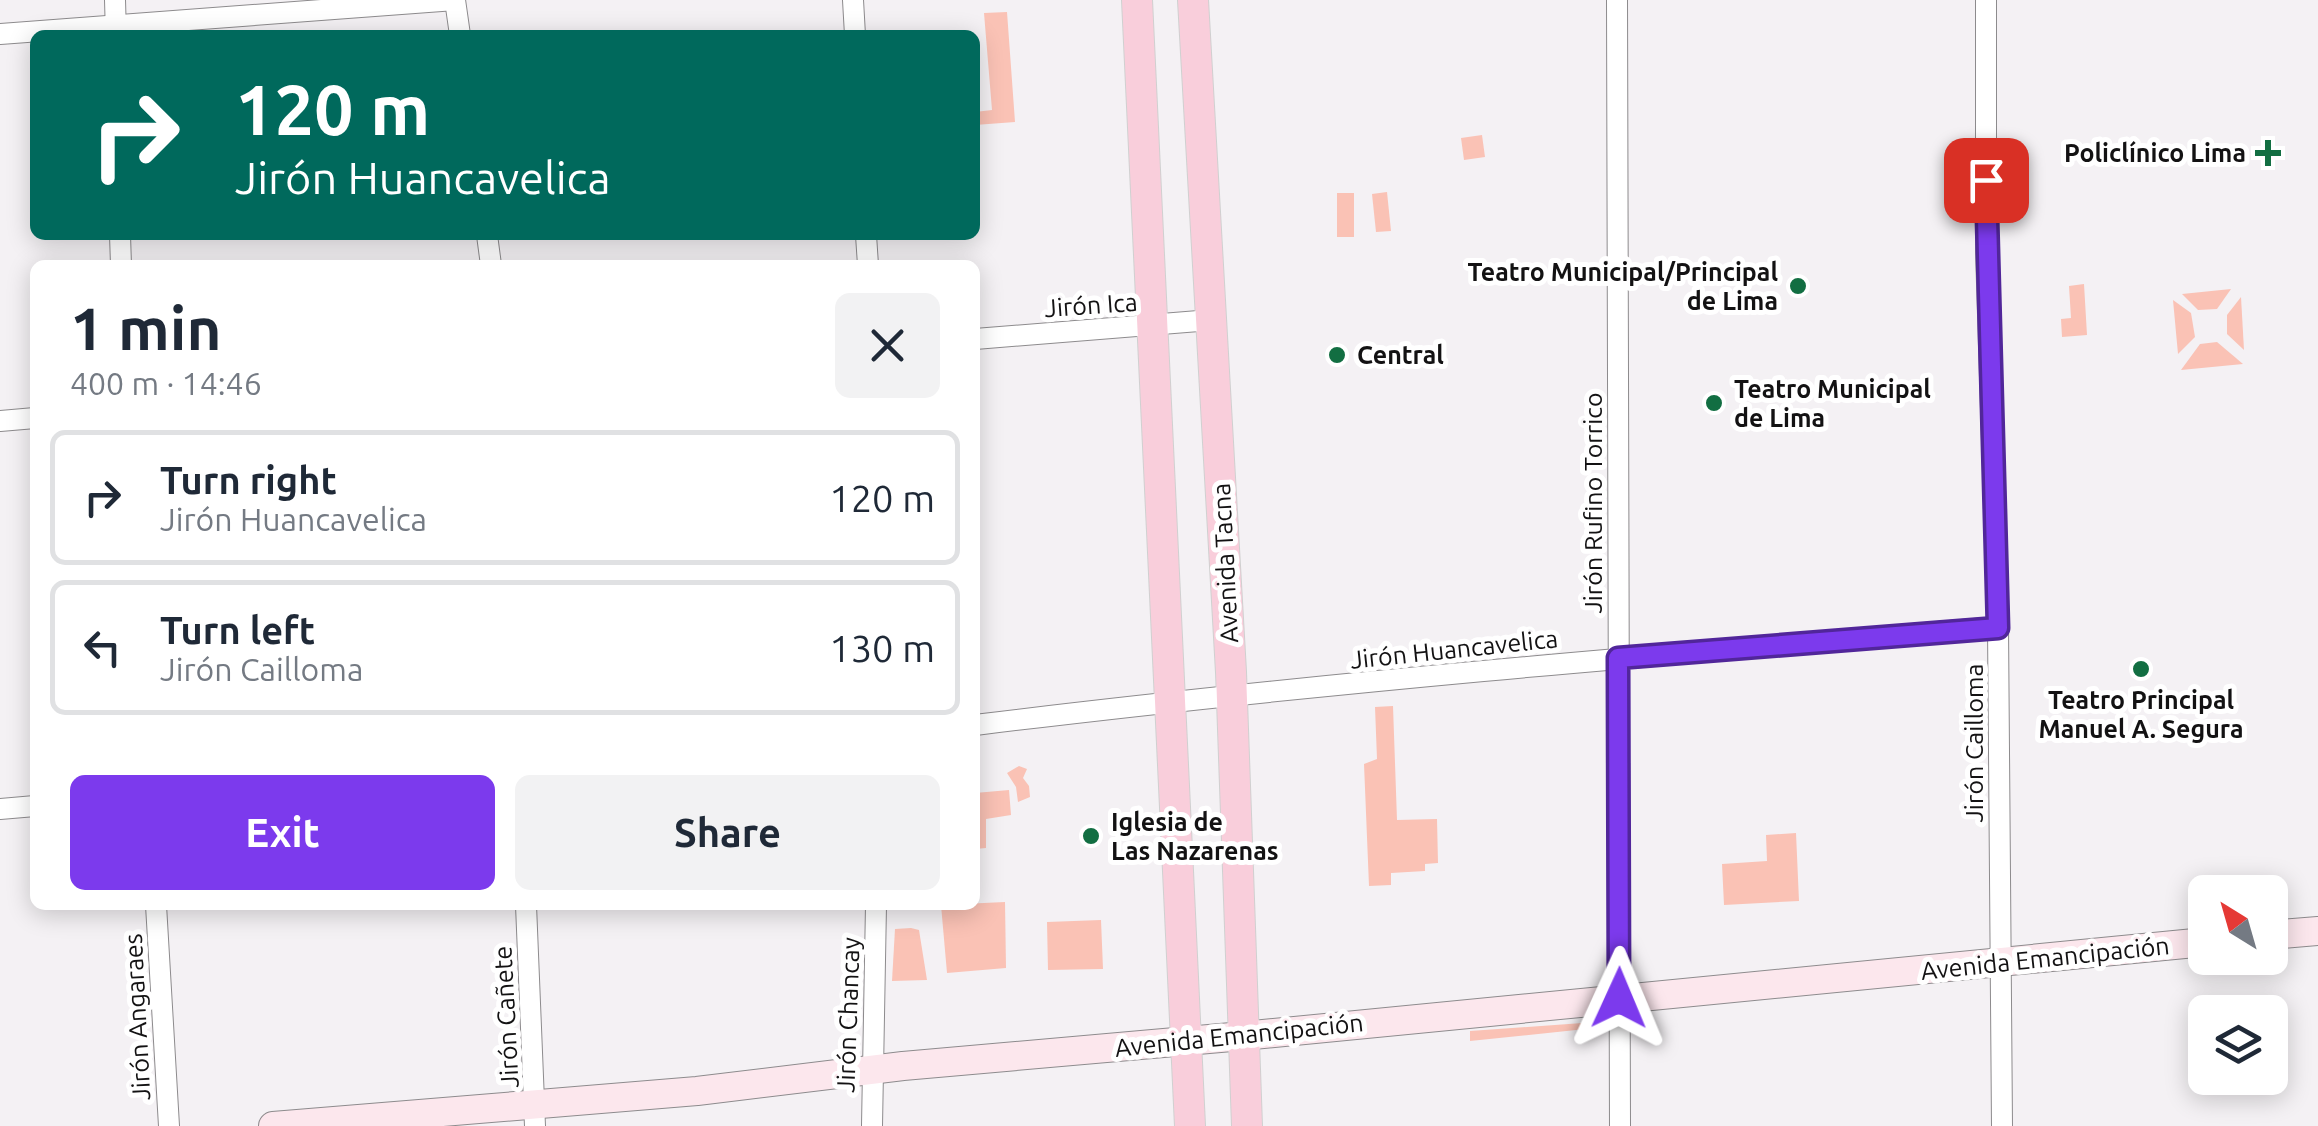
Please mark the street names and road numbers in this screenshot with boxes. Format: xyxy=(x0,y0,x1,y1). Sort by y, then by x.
street label: Jirón Ica xyxy=(1044,288,1138,322)
street label: Jirón Rufino Torrico xyxy=(1579,392,1607,614)
street label: Avenida Tacna xyxy=(1207,482,1243,644)
street label: Jirón Huancavelica xyxy=(1349,624,1559,674)
street label: Jirón Cailloma xyxy=(1960,664,1988,822)
street label: Avenida Emancipación xyxy=(1919,931,2171,985)
street label: Jirón Angaraes xyxy=(119,933,155,1101)
street label: Jirón Chancay xyxy=(831,937,865,1093)
street label: Jirón Cañete xyxy=(488,945,524,1089)
street label: Avenida Emancipación xyxy=(1113,1008,1365,1062)

